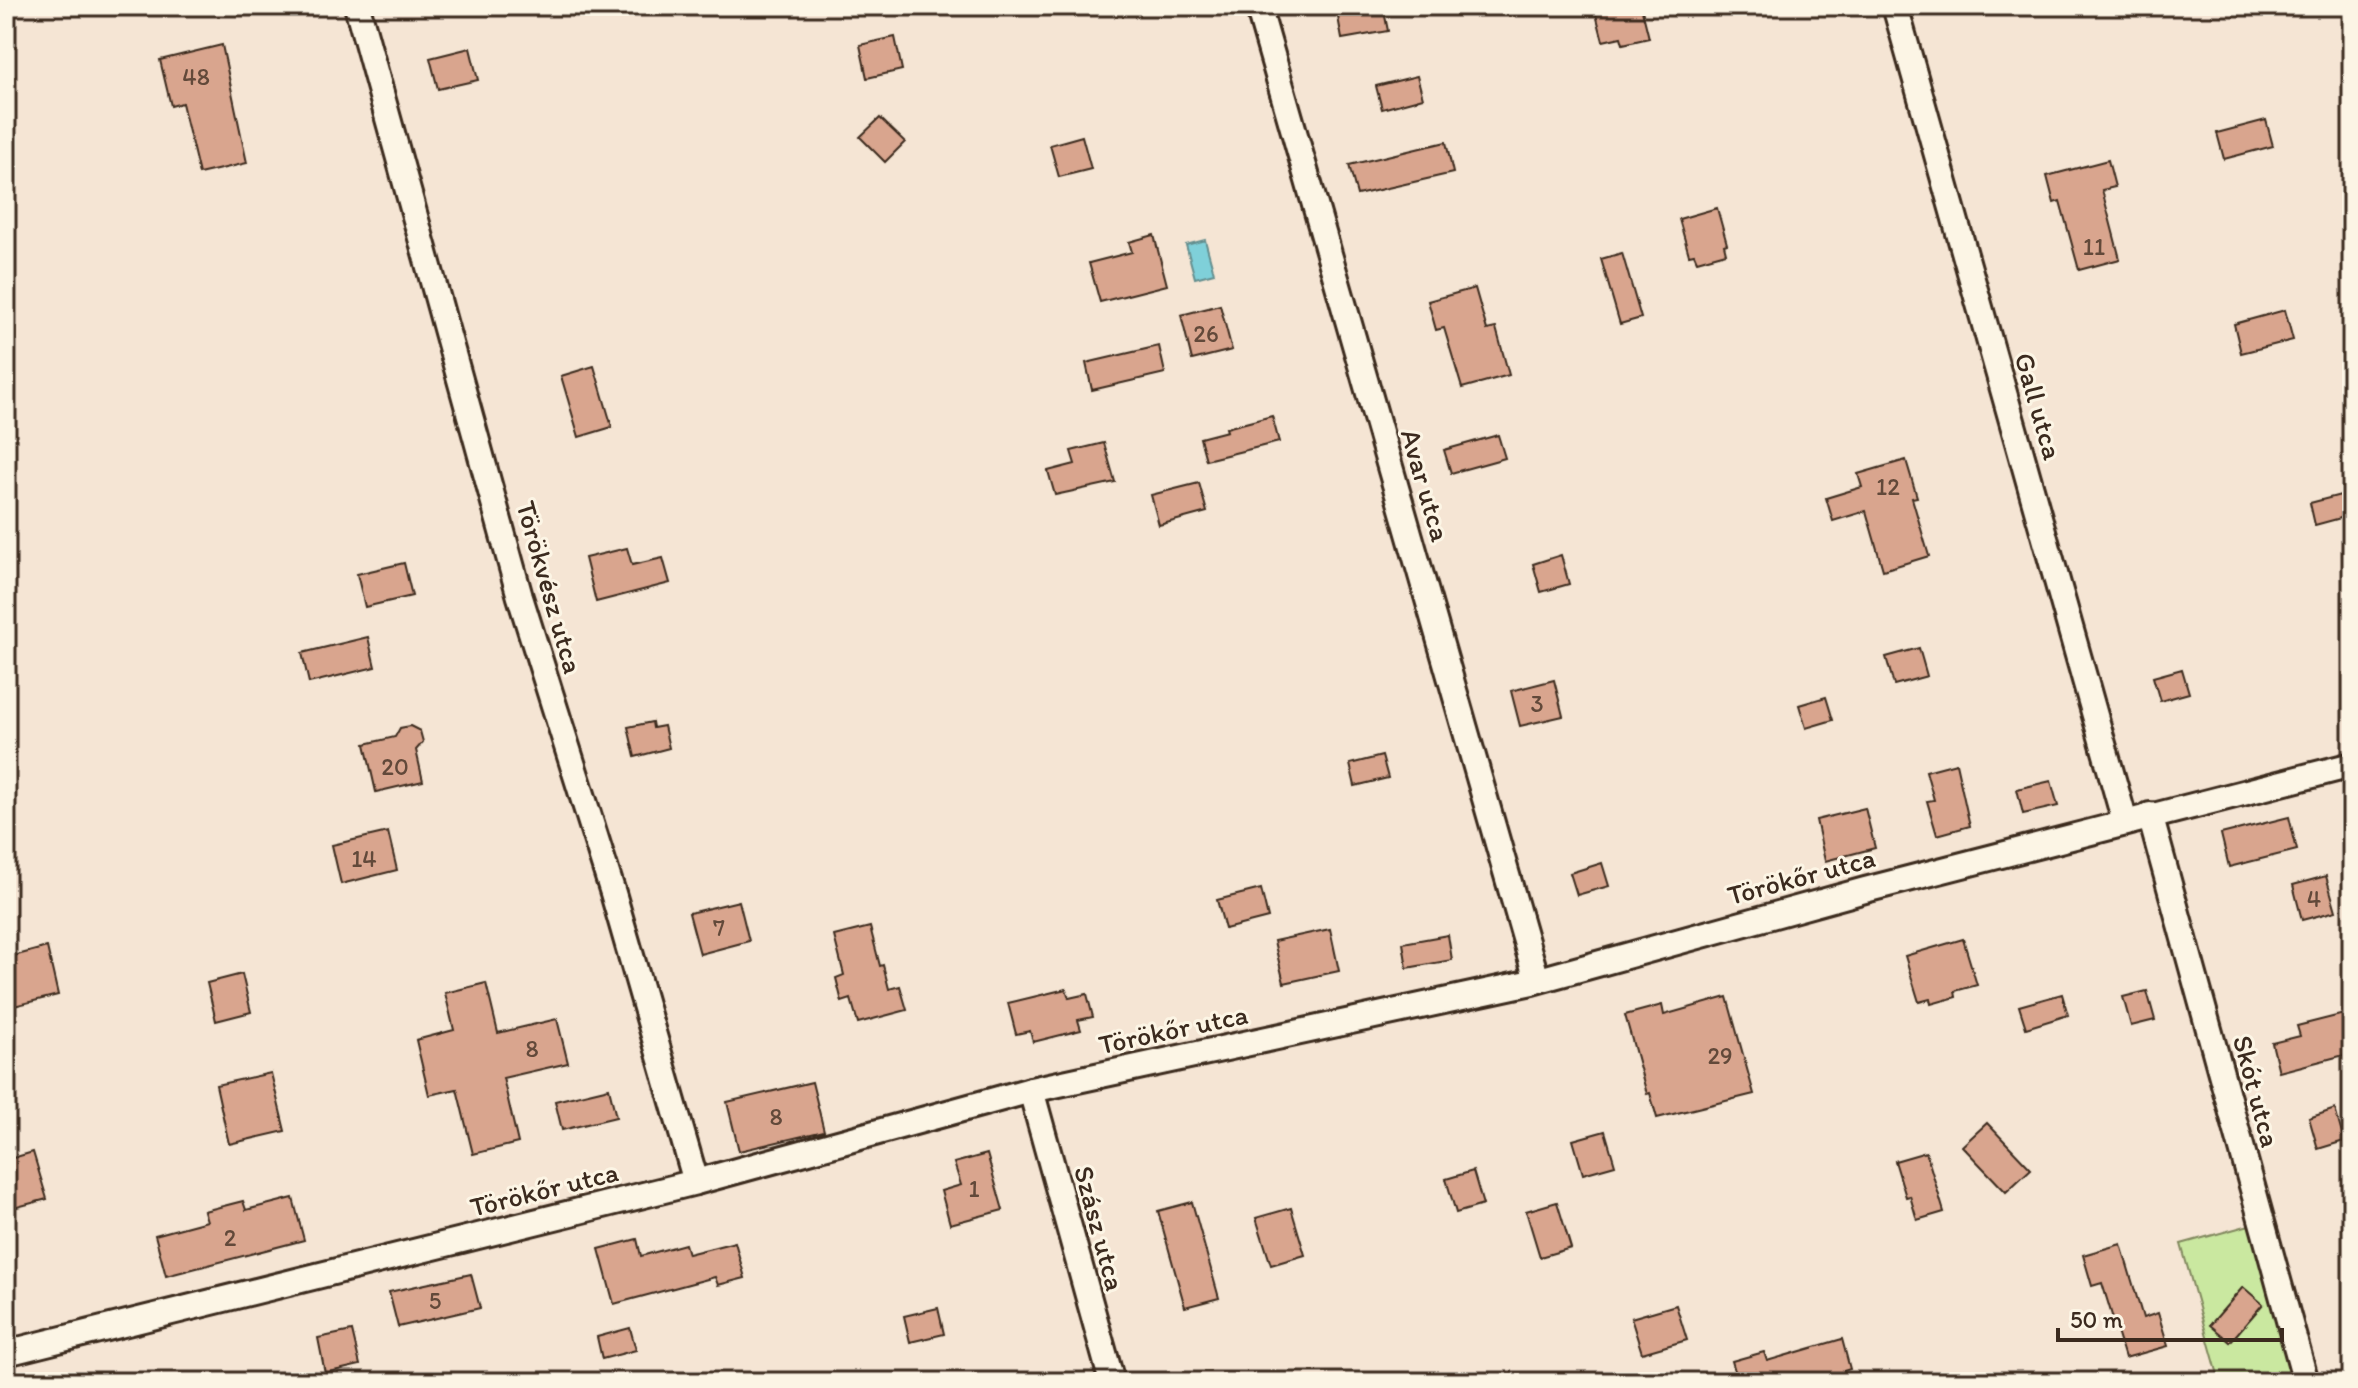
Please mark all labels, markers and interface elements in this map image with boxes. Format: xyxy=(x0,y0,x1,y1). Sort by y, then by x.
house number: 48 xyxy=(182,62,210,91)
house number: 11 xyxy=(2083,232,2105,261)
house number: 26 xyxy=(1193,319,1219,348)
street label: Gall utca xyxy=(2008,349,2071,464)
street label: Avar utca xyxy=(1394,425,1458,546)
house number: 12 xyxy=(1876,472,1900,501)
street label: Törökvész utca xyxy=(509,497,591,677)
house number: 3 xyxy=(1530,689,1544,718)
house number: 20 xyxy=(381,752,409,781)
street label: Törökőr utca xyxy=(1723,840,1879,912)
house number: 14 xyxy=(351,844,377,873)
house number: 4 xyxy=(2307,884,2321,913)
house number: 7 xyxy=(713,913,725,942)
street label: Törökőr utca xyxy=(1095,997,1251,1061)
street label: Skót utca xyxy=(2226,1031,2288,1151)
house number: 8 xyxy=(525,1034,539,1063)
house number: 29 xyxy=(1707,1041,1733,1070)
house number: 8 xyxy=(769,1102,783,1131)
street label: Törökőr utca xyxy=(466,1154,622,1224)
street label: Szász utca xyxy=(1067,1162,1133,1294)
house number: 1 xyxy=(968,1174,980,1203)
house number: 2 xyxy=(224,1223,237,1252)
house number: 5 xyxy=(429,1286,441,1315)
scale bar xyxy=(2058,1292,2282,1342)
text: 50 m xyxy=(2070,1305,2123,1334)

